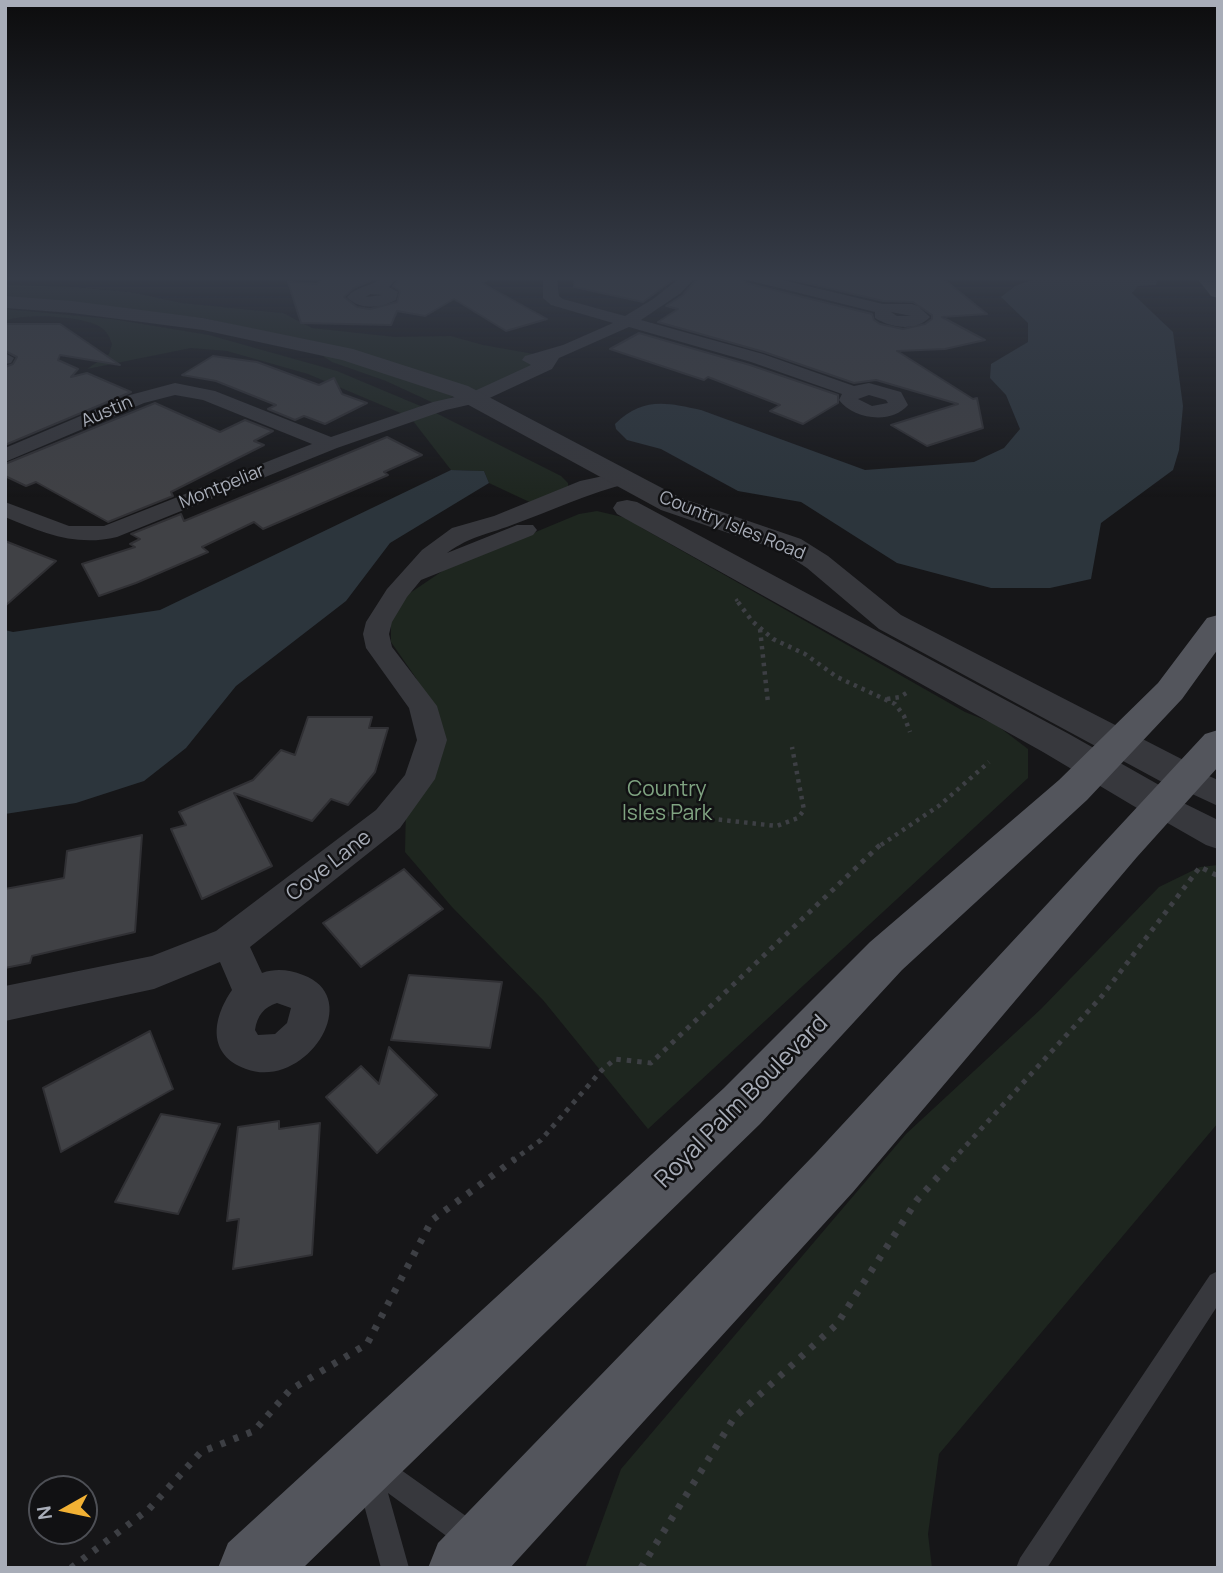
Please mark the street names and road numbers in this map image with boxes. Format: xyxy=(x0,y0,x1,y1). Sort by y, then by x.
street label: Austin xyxy=(78,392,136,432)
street label: Montpeliar xyxy=(176,460,268,514)
street label: Country Isles Road xyxy=(656,487,808,565)
street label: Cove Lane xyxy=(282,825,376,907)
street label: Royal Palm Boulevard xyxy=(650,1010,834,1194)

